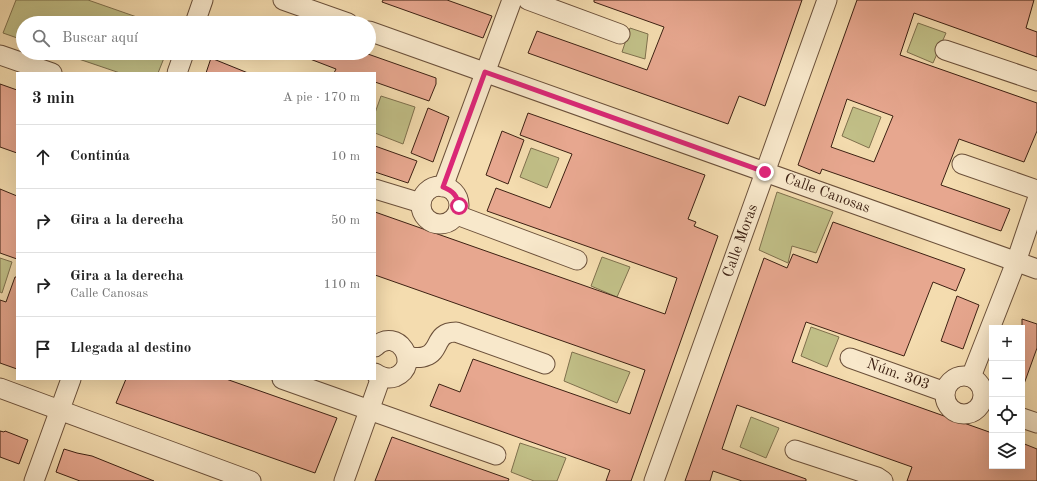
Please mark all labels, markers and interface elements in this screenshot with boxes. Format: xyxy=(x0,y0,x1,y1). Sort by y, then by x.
search box xyxy=(16,16,376,60)
icon: search xyxy=(30,27,52,49)
text: Buscar aquí xyxy=(62,31,138,46)
text: 3 min xyxy=(32,90,75,107)
text: A pie · 170 m xyxy=(283,91,360,104)
icon: ahead xyxy=(32,146,54,168)
text: Continúa xyxy=(70,149,130,164)
text: 10 m xyxy=(331,150,360,163)
route end xyxy=(756,163,774,181)
street label: Calle Canosas xyxy=(782,172,872,216)
route start xyxy=(450,197,468,215)
street label: Calle Moras xyxy=(721,202,761,280)
icon: right xyxy=(32,210,54,232)
text: Gira a la derecha xyxy=(70,213,184,228)
text: 50 m xyxy=(331,214,360,227)
text: Gira a la derecha xyxy=(70,269,184,284)
icon: right xyxy=(32,274,54,296)
text: 110 m xyxy=(323,278,360,291)
text: Calle Canosas xyxy=(70,287,148,300)
map controls xyxy=(989,325,1025,469)
button: + xyxy=(989,325,1025,361)
icon: arrive xyxy=(32,338,54,360)
text: Llegada al destino xyxy=(70,341,191,356)
street label: Núm. 303 xyxy=(864,357,932,393)
button: − xyxy=(989,361,1025,397)
button: locate xyxy=(989,397,1025,433)
button: layers xyxy=(989,433,1025,469)

